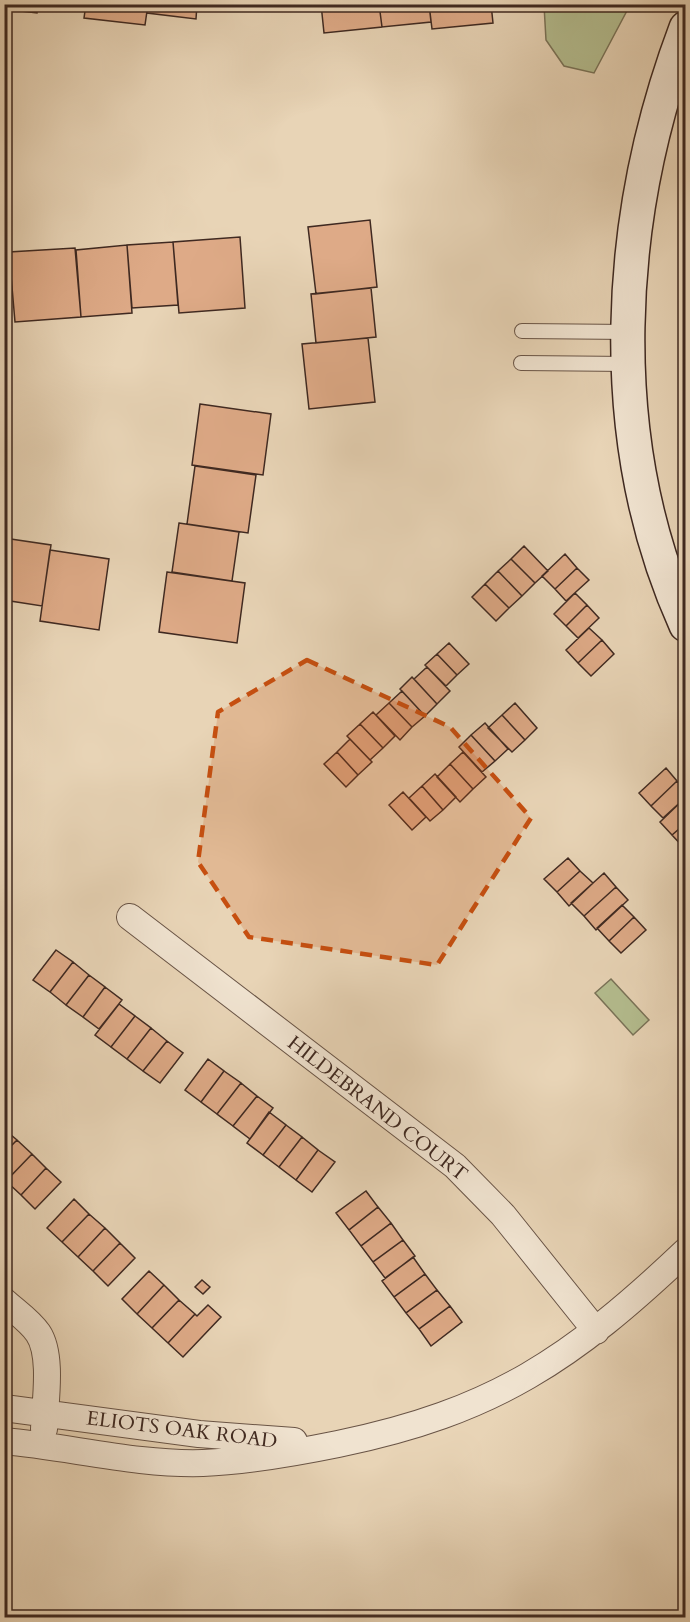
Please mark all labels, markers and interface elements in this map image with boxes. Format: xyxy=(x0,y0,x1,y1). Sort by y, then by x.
street label: HILDEBRAND COURT xyxy=(282,1029,474,1188)
street label: ELIOTS OAK ROAD xyxy=(85,1404,279,1455)

